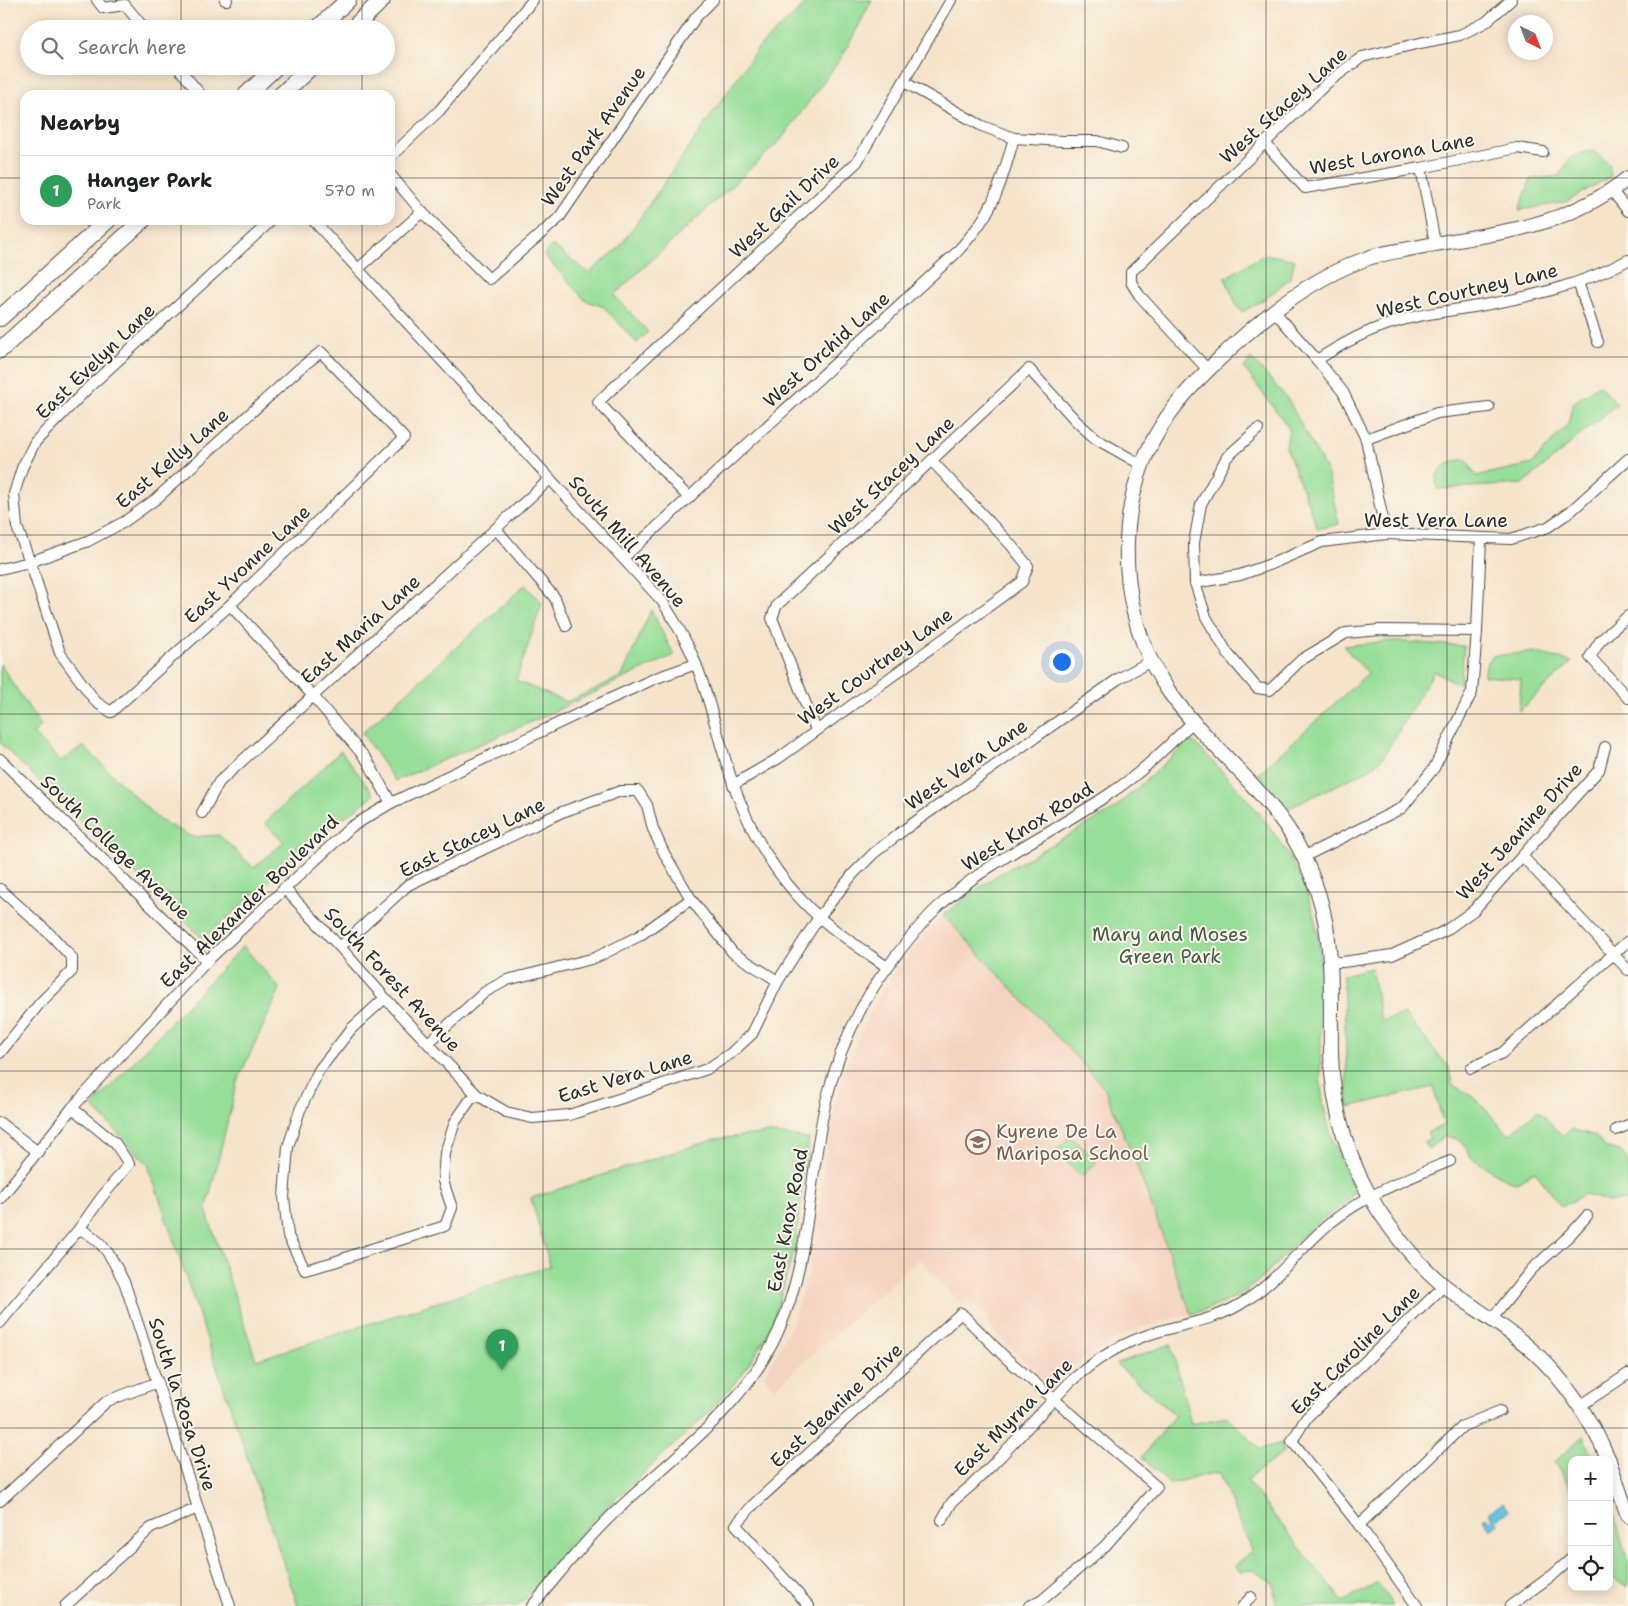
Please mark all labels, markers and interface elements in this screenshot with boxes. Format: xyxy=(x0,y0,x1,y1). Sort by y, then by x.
north arrow xyxy=(1508,15,1553,60)
search box xyxy=(20,20,395,75)
icon: search xyxy=(38,34,66,62)
text: Search here xyxy=(78,35,187,60)
street label: West Stacey Lane xyxy=(1214,41,1352,169)
street label: West Park Avenue xyxy=(536,61,651,211)
text: Nearby xyxy=(40,109,120,137)
street label: West Larona Lane xyxy=(1308,127,1477,180)
street label: West Gail Drive xyxy=(724,149,845,264)
text: Hanger Park xyxy=(87,168,212,193)
text: 1 xyxy=(52,180,60,201)
text: 570 m xyxy=(325,180,375,201)
text: Park xyxy=(87,193,121,214)
street label: West Courtney Lane xyxy=(1374,257,1560,324)
street label: West Orchid Lane xyxy=(758,286,895,413)
street label: East Evelyn Lane xyxy=(30,298,161,425)
street label: East Kelly Lane xyxy=(111,402,234,514)
street label: West Stacey Lane xyxy=(823,411,960,540)
street label: South Mill Avenue xyxy=(563,470,692,613)
street label: East Yvonne Lane xyxy=(179,499,316,629)
street label: West Vera Lane xyxy=(1364,508,1508,533)
street label: East Maria Lane xyxy=(295,569,426,690)
street label: West Courtney Lane xyxy=(793,602,958,731)
your location xyxy=(1049,649,1075,675)
street label: West Vera Lane xyxy=(900,713,1032,816)
street label: West Jeanine Drive xyxy=(1451,757,1588,906)
street label: South College Avenue xyxy=(35,769,196,926)
street label: West Knox Road xyxy=(957,776,1098,877)
street label: East Stacey Lane xyxy=(395,791,549,883)
street label: East Alexander Boulevard xyxy=(155,809,344,993)
street label: South Forest Avenue xyxy=(319,902,466,1057)
park label: Mary and Moses Green Park xyxy=(1092,922,1248,969)
street label: East Vera Lane xyxy=(555,1044,695,1109)
place label: Kyrene De La Mariposa School xyxy=(996,1119,1149,1166)
school or university icon: Kyrene De La Mariposa School xyxy=(965,1129,991,1155)
street label: East Knox Road xyxy=(761,1146,814,1294)
street label: East Caroline Lane xyxy=(1285,1280,1425,1420)
street label: South la Rosa Drive xyxy=(143,1314,222,1494)
pin: 1 xyxy=(486,1329,518,1370)
street label: East Jeanine Drive xyxy=(765,1337,908,1473)
street label: East Myrna Lane xyxy=(949,1353,1078,1482)
map controls xyxy=(1568,1456,1613,1591)
button: + xyxy=(1568,1456,1613,1501)
button: − xyxy=(1568,1501,1613,1546)
button: locate xyxy=(1568,1546,1613,1591)

